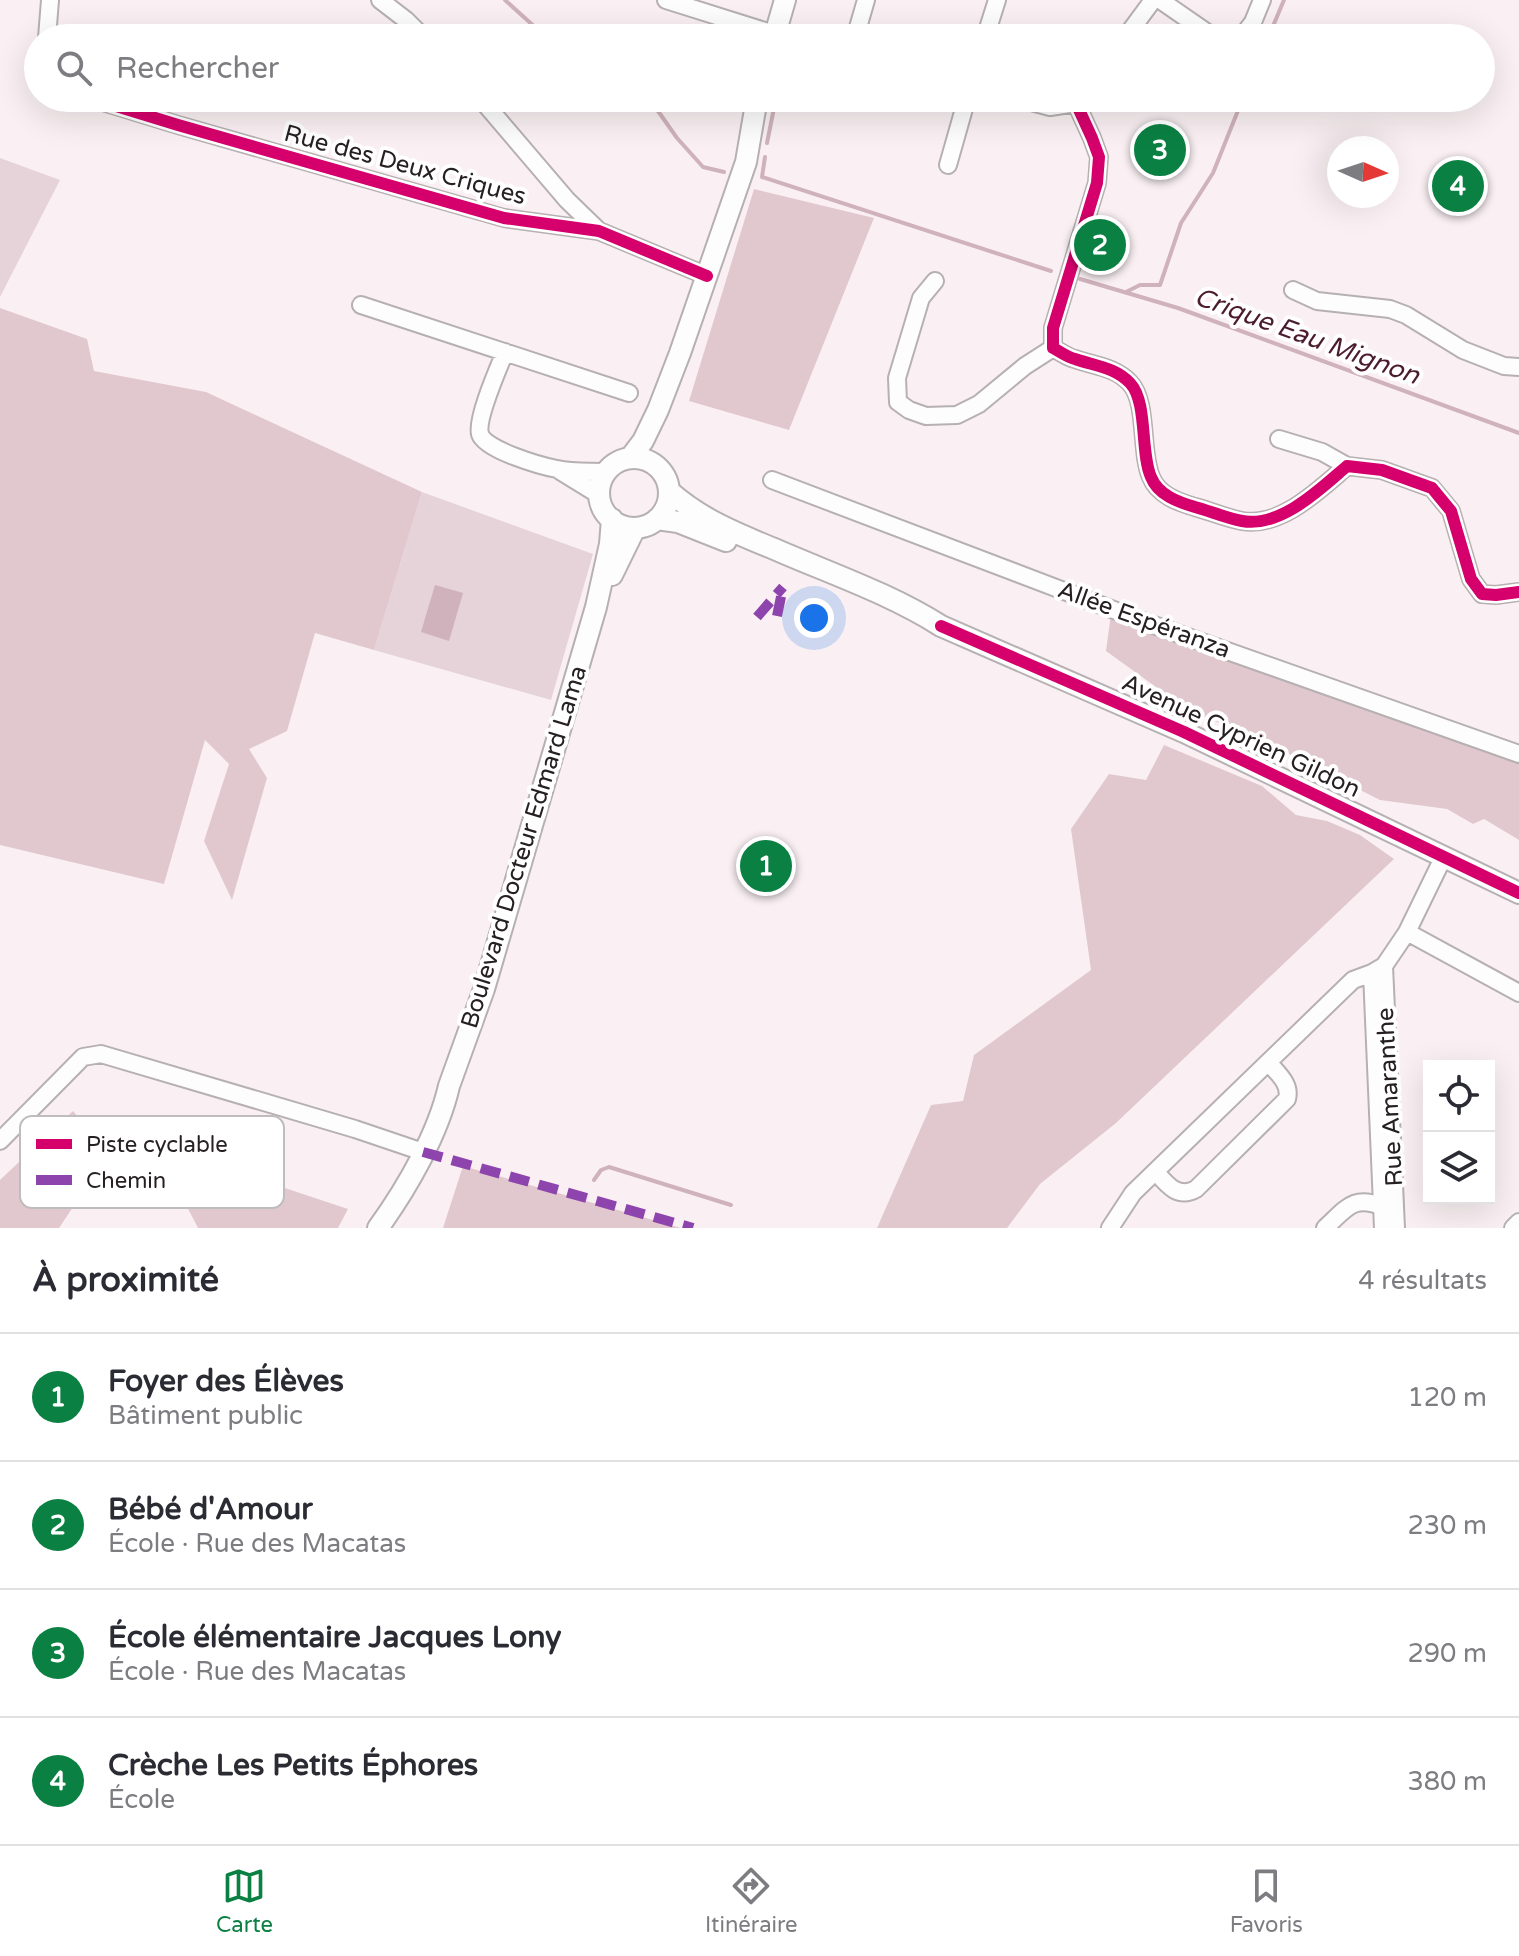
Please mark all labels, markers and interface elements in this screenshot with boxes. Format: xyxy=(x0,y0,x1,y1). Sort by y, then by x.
search box xyxy=(24,24,1495,112)
icon: search xyxy=(52,46,96,90)
text: Rechercher xyxy=(116,50,279,87)
street label: Rue des Deux Criques xyxy=(281,119,529,211)
pin: 3 xyxy=(1134,120,1186,180)
north arrow xyxy=(1327,136,1399,208)
pin: 4 xyxy=(1432,156,1484,216)
pin: 2 xyxy=(1074,215,1126,275)
water label: Crique Eau Mignon xyxy=(1190,281,1425,391)
street label: Allée Espéranza xyxy=(1054,575,1234,665)
your location xyxy=(794,598,834,638)
street label: Boulevard Docteur Edmard Lama xyxy=(455,662,593,1032)
street label: Avenue Cyprien Gildon xyxy=(1117,668,1365,804)
pin: 1 xyxy=(740,836,792,896)
street label: Rue Amaranthe xyxy=(1371,1007,1409,1187)
map controls xyxy=(1423,1060,1495,1204)
button: locate xyxy=(1423,1060,1495,1132)
legend xyxy=(20,1116,284,1208)
text: Piste cyclable xyxy=(86,1132,228,1158)
button: layers xyxy=(1423,1132,1495,1204)
text: Chemin xyxy=(86,1168,166,1194)
text: À proximité xyxy=(32,1260,219,1301)
text: 4 résultats xyxy=(1358,1265,1487,1296)
text: Foyer des Élèves xyxy=(108,1363,344,1400)
text: 1 xyxy=(50,1382,66,1413)
text: 120 m xyxy=(1407,1382,1487,1413)
text: Bâtiment public xyxy=(108,1400,303,1431)
text: Bébé d'Amour xyxy=(108,1491,313,1528)
text: 2 xyxy=(50,1510,66,1541)
text: 230 m xyxy=(1407,1510,1487,1541)
text: École · Rue des Macatas xyxy=(108,1528,406,1559)
text: École élémentaire Jacques Lony xyxy=(108,1619,561,1656)
text: 3 xyxy=(50,1638,66,1669)
text: 290 m xyxy=(1407,1638,1487,1669)
text: École · Rue des Macatas xyxy=(108,1656,406,1687)
text: Crèche Les Petits Éphores xyxy=(108,1747,478,1784)
text: 4 xyxy=(50,1766,66,1797)
text: 380 m xyxy=(1407,1766,1487,1797)
text: École xyxy=(108,1784,175,1815)
tab: Carte xyxy=(216,1864,273,1938)
tab: Itinéraire xyxy=(705,1864,798,1938)
tab: Favoris xyxy=(1230,1864,1303,1938)

